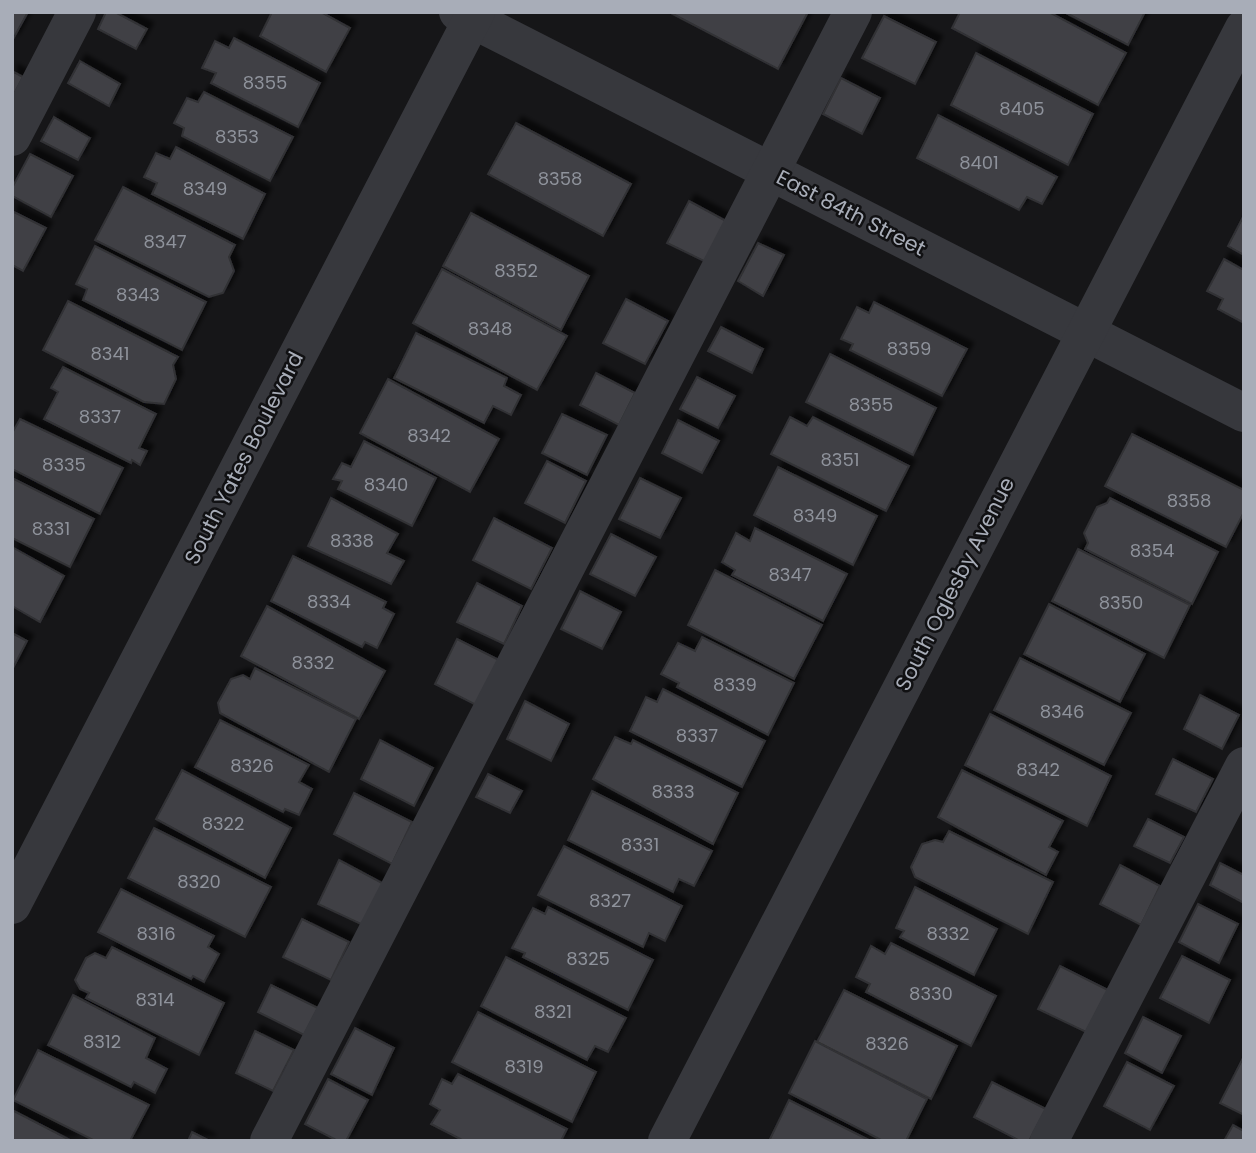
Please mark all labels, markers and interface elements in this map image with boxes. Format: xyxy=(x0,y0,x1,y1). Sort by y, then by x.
house number: 8355 xyxy=(243,70,287,95)
house number: 8405 xyxy=(999,96,1045,121)
house number: 8353 xyxy=(215,124,259,149)
house number: 8401 xyxy=(959,150,999,175)
street label: East 84th Street xyxy=(772,162,931,263)
house number: 8358 xyxy=(538,166,582,191)
house number: 8349 xyxy=(183,176,227,201)
house number: 8347 xyxy=(143,229,187,254)
house number: 8352 xyxy=(494,258,538,283)
house number: 8343 xyxy=(116,282,160,307)
house number: 8348 xyxy=(468,316,512,341)
house number: 8359 xyxy=(887,336,931,361)
house number: 8341 xyxy=(90,341,130,366)
street label: South Yates Boulevard xyxy=(177,346,310,569)
house number: 8355 xyxy=(849,392,893,417)
house number: 8337 xyxy=(79,404,121,429)
house number: 8342 xyxy=(407,423,451,448)
house number: 8351 xyxy=(820,447,860,472)
house number: 8335 xyxy=(42,452,86,477)
house number: 8340 xyxy=(364,472,408,497)
street label: South Oglesby Avenue xyxy=(888,472,1021,696)
house number: 8358 xyxy=(1167,488,1211,513)
house number: 8349 xyxy=(793,503,837,528)
house number: 8331 xyxy=(32,516,70,541)
house number: 8338 xyxy=(330,528,374,553)
house number: 8354 xyxy=(1130,538,1174,563)
house number: 8347 xyxy=(768,562,812,587)
house number: 8334 xyxy=(307,589,351,614)
house number: 8350 xyxy=(1099,590,1143,615)
house number: 8332 xyxy=(292,650,334,675)
house number: 8339 xyxy=(713,672,757,697)
house number: 8346 xyxy=(1040,699,1084,724)
house number: 8337 xyxy=(676,723,718,748)
house number: 8326 xyxy=(230,753,274,778)
house number: 8342 xyxy=(1016,757,1060,782)
house number: 8333 xyxy=(651,779,695,804)
house number: 8322 xyxy=(202,811,244,836)
house number: 8331 xyxy=(621,832,659,857)
house number: 8320 xyxy=(177,869,221,894)
house number: 8327 xyxy=(589,888,631,913)
house number: 8316 xyxy=(136,921,176,946)
house number: 8332 xyxy=(927,921,969,946)
house number: 8325 xyxy=(566,946,610,971)
house number: 8330 xyxy=(909,981,953,1006)
house number: 8314 xyxy=(135,987,175,1012)
house number: 8321 xyxy=(534,999,572,1024)
house number: 8312 xyxy=(83,1029,121,1054)
house number: 8326 xyxy=(865,1031,909,1056)
house number: 8319 xyxy=(504,1054,544,1079)

